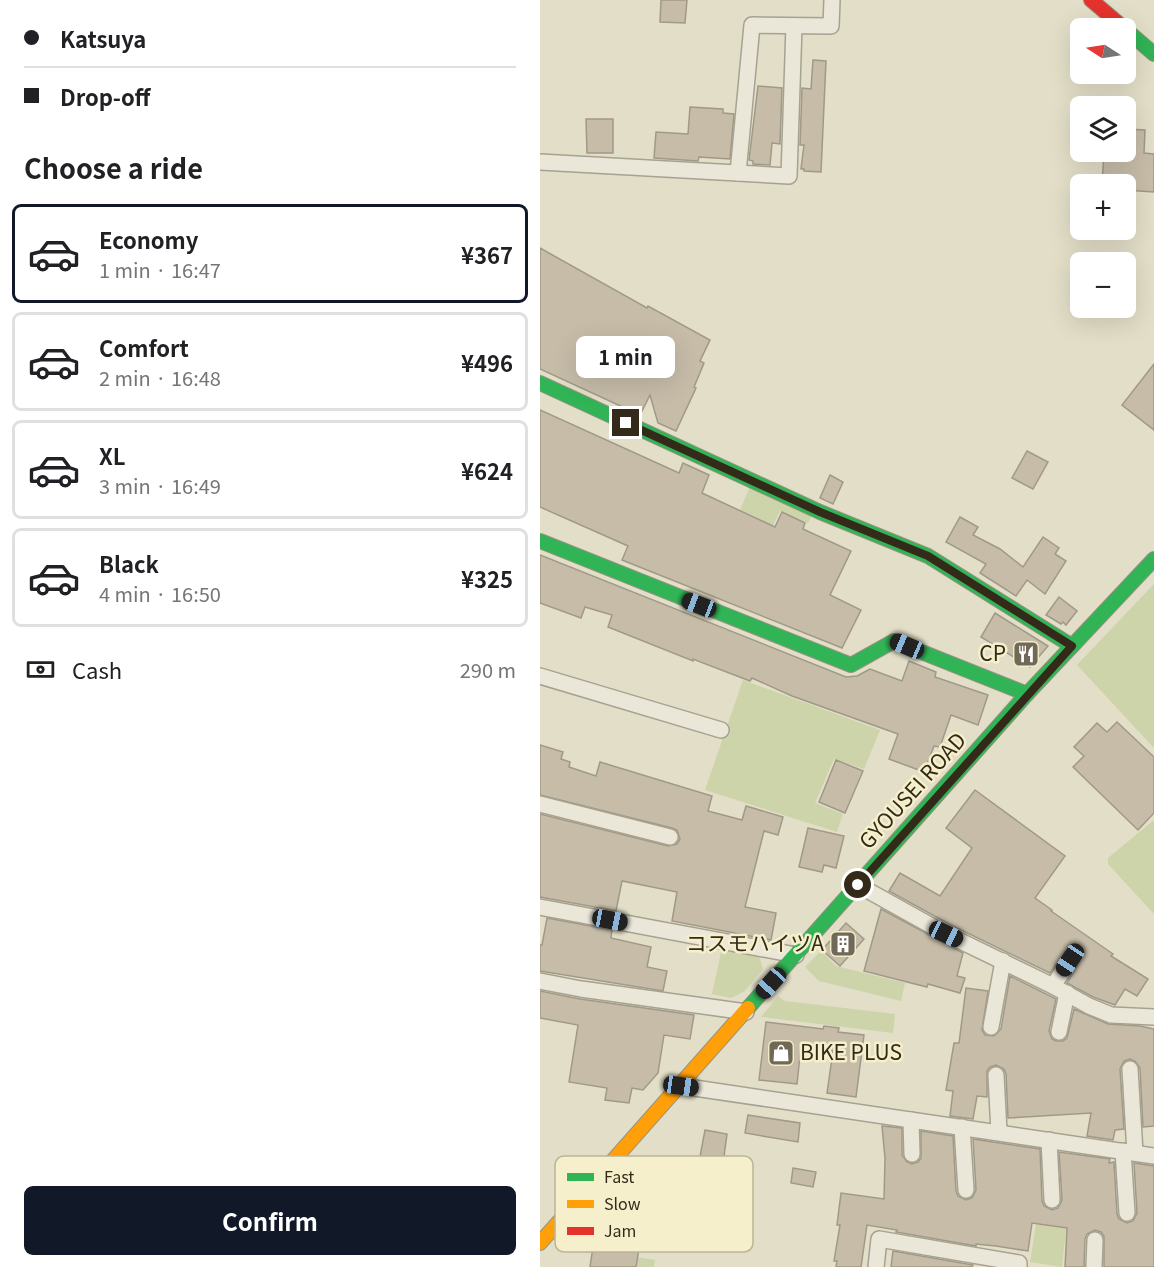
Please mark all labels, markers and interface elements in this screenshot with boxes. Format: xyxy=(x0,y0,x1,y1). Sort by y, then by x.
north arrow xyxy=(1070,18,1136,84)
map controls xyxy=(1070,18,1136,318)
text: Katsuya xyxy=(60,22,146,54)
text: Drop-off xyxy=(60,80,150,112)
button: layers xyxy=(1070,96,1136,162)
text: Choose a ride xyxy=(24,148,203,187)
button: + xyxy=(1070,174,1136,240)
text: Economy xyxy=(99,223,198,255)
icon: car xyxy=(27,227,81,281)
text: ¥367 xyxy=(461,238,513,270)
button: − xyxy=(1070,252,1136,318)
text: 1 min · 16:47 xyxy=(99,255,221,284)
text: Comfort xyxy=(99,331,189,363)
icon: car xyxy=(27,335,81,389)
callout: 1 min xyxy=(576,336,676,378)
text: 1 min xyxy=(598,342,653,371)
text: ¥496 xyxy=(461,346,513,378)
text: 2 min · 16:48 xyxy=(99,363,221,392)
route end xyxy=(612,409,639,436)
text: XL xyxy=(99,439,126,471)
icon: car xyxy=(27,443,81,497)
text: ¥624 xyxy=(461,454,513,486)
text: 3 min · 16:49 xyxy=(99,471,221,500)
text: Black xyxy=(99,547,159,579)
icon: car xyxy=(27,551,81,605)
text: ¥325 xyxy=(461,562,513,594)
text: 4 min · 16:50 xyxy=(99,579,221,608)
car xyxy=(679,590,719,620)
car xyxy=(887,631,927,661)
place label: CP xyxy=(979,637,1006,667)
restaurant icon: CP xyxy=(1011,639,1041,669)
icon: cash xyxy=(24,653,57,686)
text: Cash xyxy=(72,653,122,685)
text: 290 m xyxy=(460,655,516,684)
street label: GYOUSEI ROAD xyxy=(851,725,972,854)
route start xyxy=(844,871,871,898)
car xyxy=(591,908,629,932)
car xyxy=(926,918,966,950)
place label: コスモハイツA xyxy=(686,927,824,957)
building icon: コスモハイツA xyxy=(828,929,858,959)
car xyxy=(1052,940,1088,980)
car xyxy=(752,964,790,1002)
place label: BIKE PLUS xyxy=(800,1036,902,1066)
shop icon: BIKE PLUS xyxy=(766,1038,796,1068)
car xyxy=(662,1075,700,1097)
legend xyxy=(555,1156,753,1252)
text: Fast xyxy=(604,1164,634,1188)
button: Confirm xyxy=(24,1186,516,1255)
text: Slow xyxy=(604,1191,641,1215)
text: Jam xyxy=(604,1218,636,1242)

